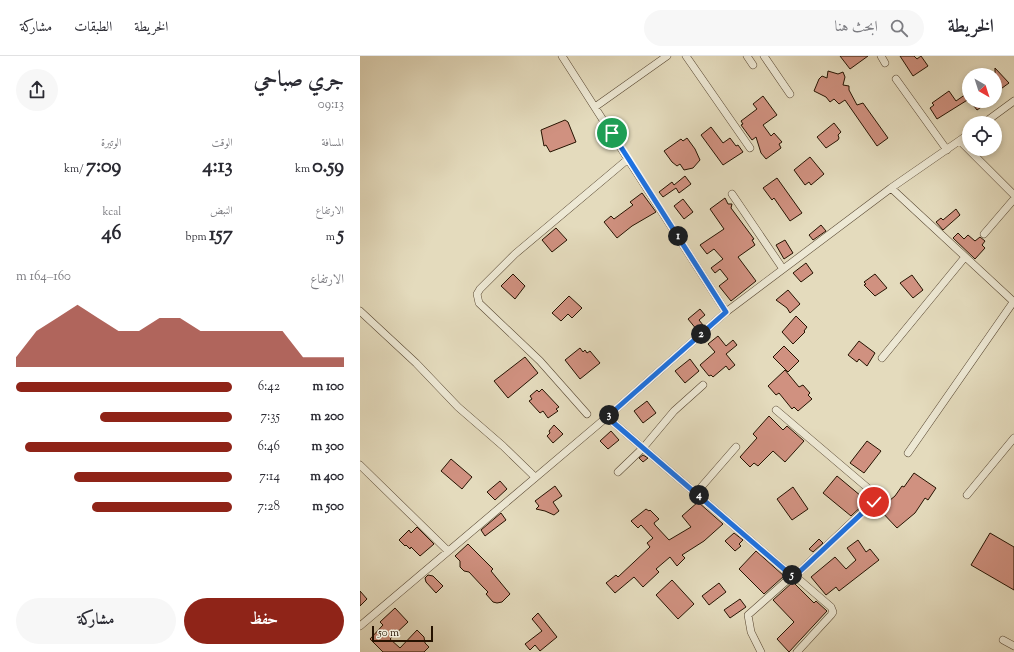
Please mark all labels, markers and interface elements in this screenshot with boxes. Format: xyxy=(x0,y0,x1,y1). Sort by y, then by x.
search box xyxy=(644,10,924,46)
text: الخريطة xyxy=(948,14,994,41)
text: ابحث هنا xyxy=(835,17,878,38)
icon: search xyxy=(888,17,910,39)
text: مشاركة xyxy=(20,18,52,38)
text: الطبقات xyxy=(74,18,112,38)
text: الخريطة xyxy=(134,18,168,38)
text: جري صباحي xyxy=(253,65,344,97)
north arrow xyxy=(962,68,1002,108)
map controls xyxy=(962,68,1002,156)
button: share xyxy=(16,69,58,111)
text: 09:13 xyxy=(318,96,344,114)
pin xyxy=(595,116,629,150)
button: locate xyxy=(962,116,1002,156)
icon: arrive xyxy=(601,122,623,144)
text: الوتيرة xyxy=(101,135,121,151)
text: الوقت xyxy=(212,135,233,151)
text: المسافة xyxy=(322,135,344,151)
text: 7:09 xyxy=(86,153,121,182)
text: 4:13 xyxy=(203,153,233,182)
text: 0.59 xyxy=(312,153,344,182)
text: /km xyxy=(64,161,86,177)
text: km xyxy=(295,161,312,177)
text: النبض xyxy=(210,203,233,219)
text: الارتفاع xyxy=(315,203,344,219)
text: kcal xyxy=(102,204,121,220)
text: 46 xyxy=(102,220,121,249)
text: 157 xyxy=(209,221,233,250)
text: 5 xyxy=(337,221,344,250)
pin: 1 xyxy=(668,226,688,246)
text: 1 xyxy=(676,228,680,244)
text: bpm xyxy=(186,229,209,245)
text: m xyxy=(326,229,337,245)
text: 160–164 m xyxy=(16,268,71,286)
text: الارتفاع xyxy=(310,271,344,289)
pin: 2 xyxy=(691,324,711,344)
text: 2 xyxy=(698,326,704,342)
text: 6:42 xyxy=(258,378,280,396)
text: 100 m xyxy=(312,378,344,396)
pin: 3 xyxy=(599,405,619,425)
text: 3 xyxy=(607,407,611,423)
text: 7:35 xyxy=(260,408,280,426)
text: 200 m xyxy=(311,408,344,426)
text: 6:46 xyxy=(257,438,280,456)
text: 300 m xyxy=(312,438,344,456)
text: 7:14 xyxy=(259,468,280,486)
text: 400 m xyxy=(310,468,344,486)
pin: 4 xyxy=(689,485,709,505)
pin xyxy=(857,485,891,519)
text: 4 xyxy=(696,487,702,503)
icon: check xyxy=(863,491,885,513)
text: 7:28 xyxy=(258,498,280,516)
text: 500 m xyxy=(312,498,344,516)
pin: 5 xyxy=(782,565,802,585)
text: 5 xyxy=(790,567,794,583)
button: مشاركة xyxy=(16,598,176,644)
button: حفظ xyxy=(184,598,344,644)
scale bar xyxy=(372,624,433,643)
text: 50 m xyxy=(378,625,399,641)

